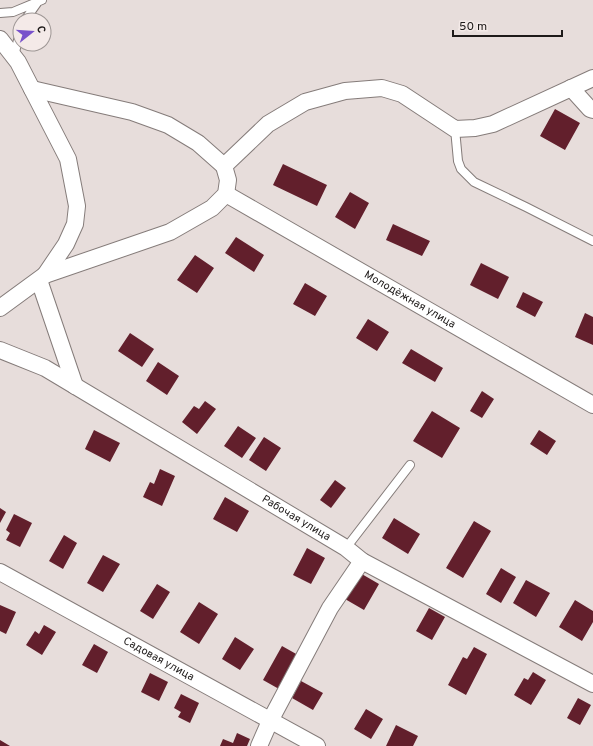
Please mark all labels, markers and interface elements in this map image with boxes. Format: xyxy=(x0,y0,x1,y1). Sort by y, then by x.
north arrow xyxy=(12,12,52,52)
scale bar xyxy=(453,12,562,38)
text: 50 m xyxy=(459,19,487,35)
text: С xyxy=(33,24,48,35)
street label: Молодёжная улица xyxy=(361,268,458,332)
street label: Рабочая улица xyxy=(259,492,333,544)
street label: Садовая улица xyxy=(121,634,197,684)

